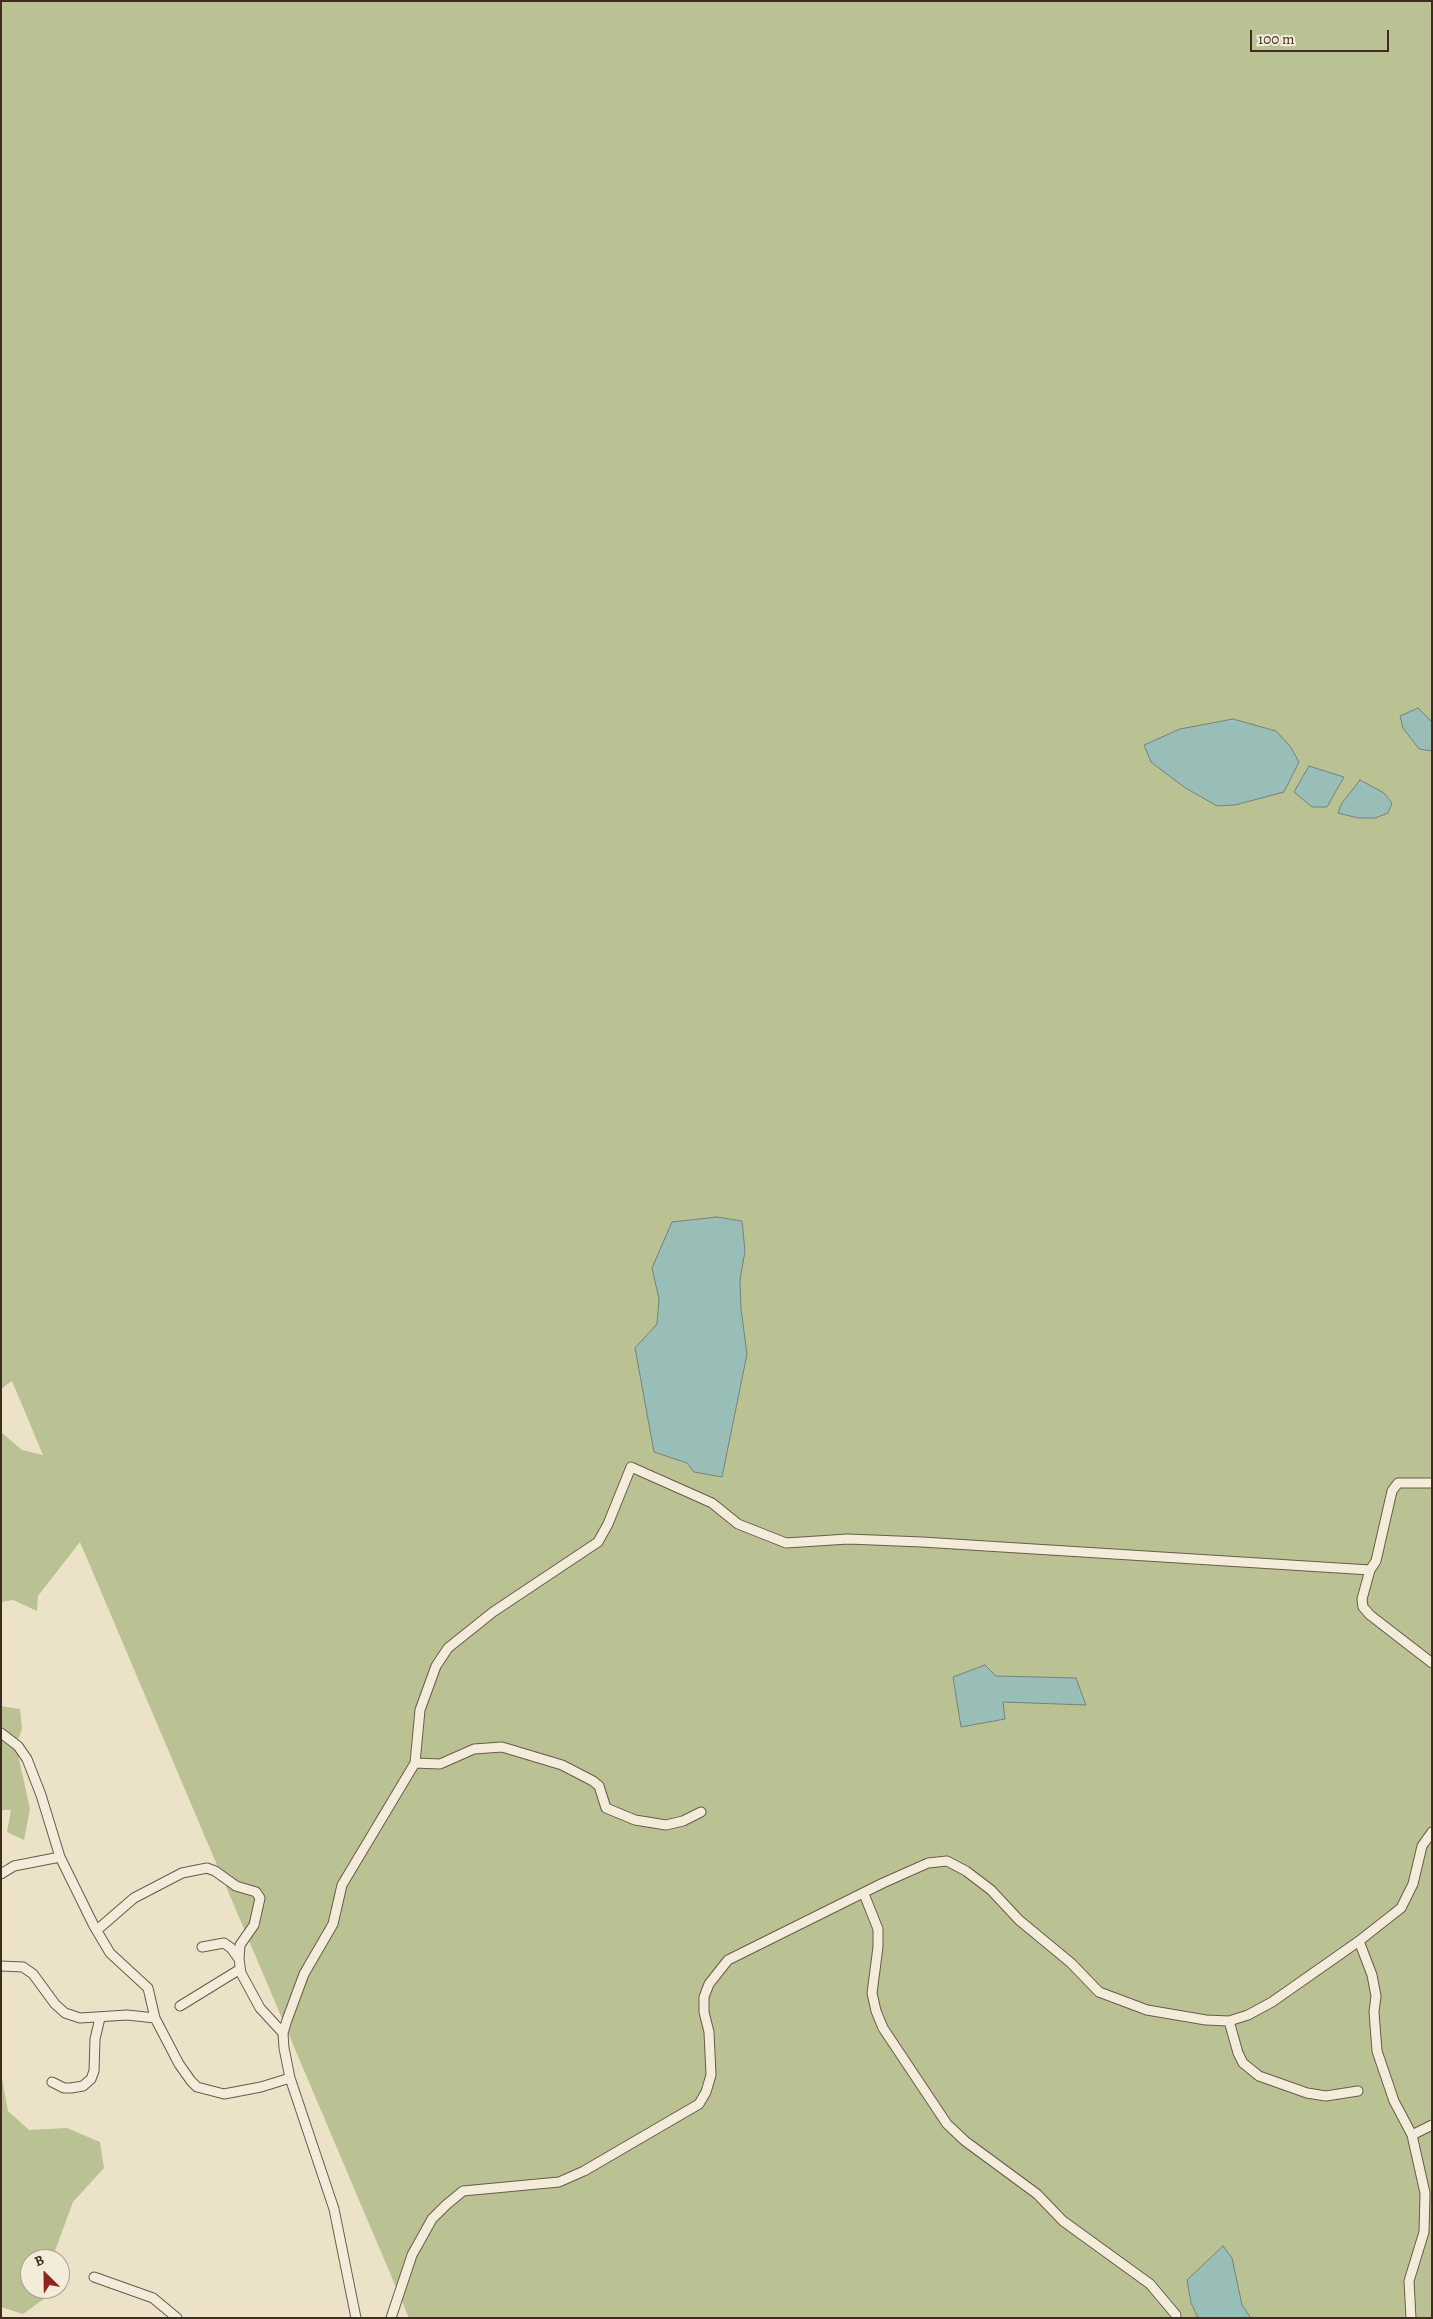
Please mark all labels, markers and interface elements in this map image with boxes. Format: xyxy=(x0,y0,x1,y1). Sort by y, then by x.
scale bar xyxy=(1253,20,1392,52)
text: 100 m xyxy=(1258,29,1295,49)
north arrow xyxy=(20,2249,70,2299)
text: B xyxy=(32,2250,47,2271)

